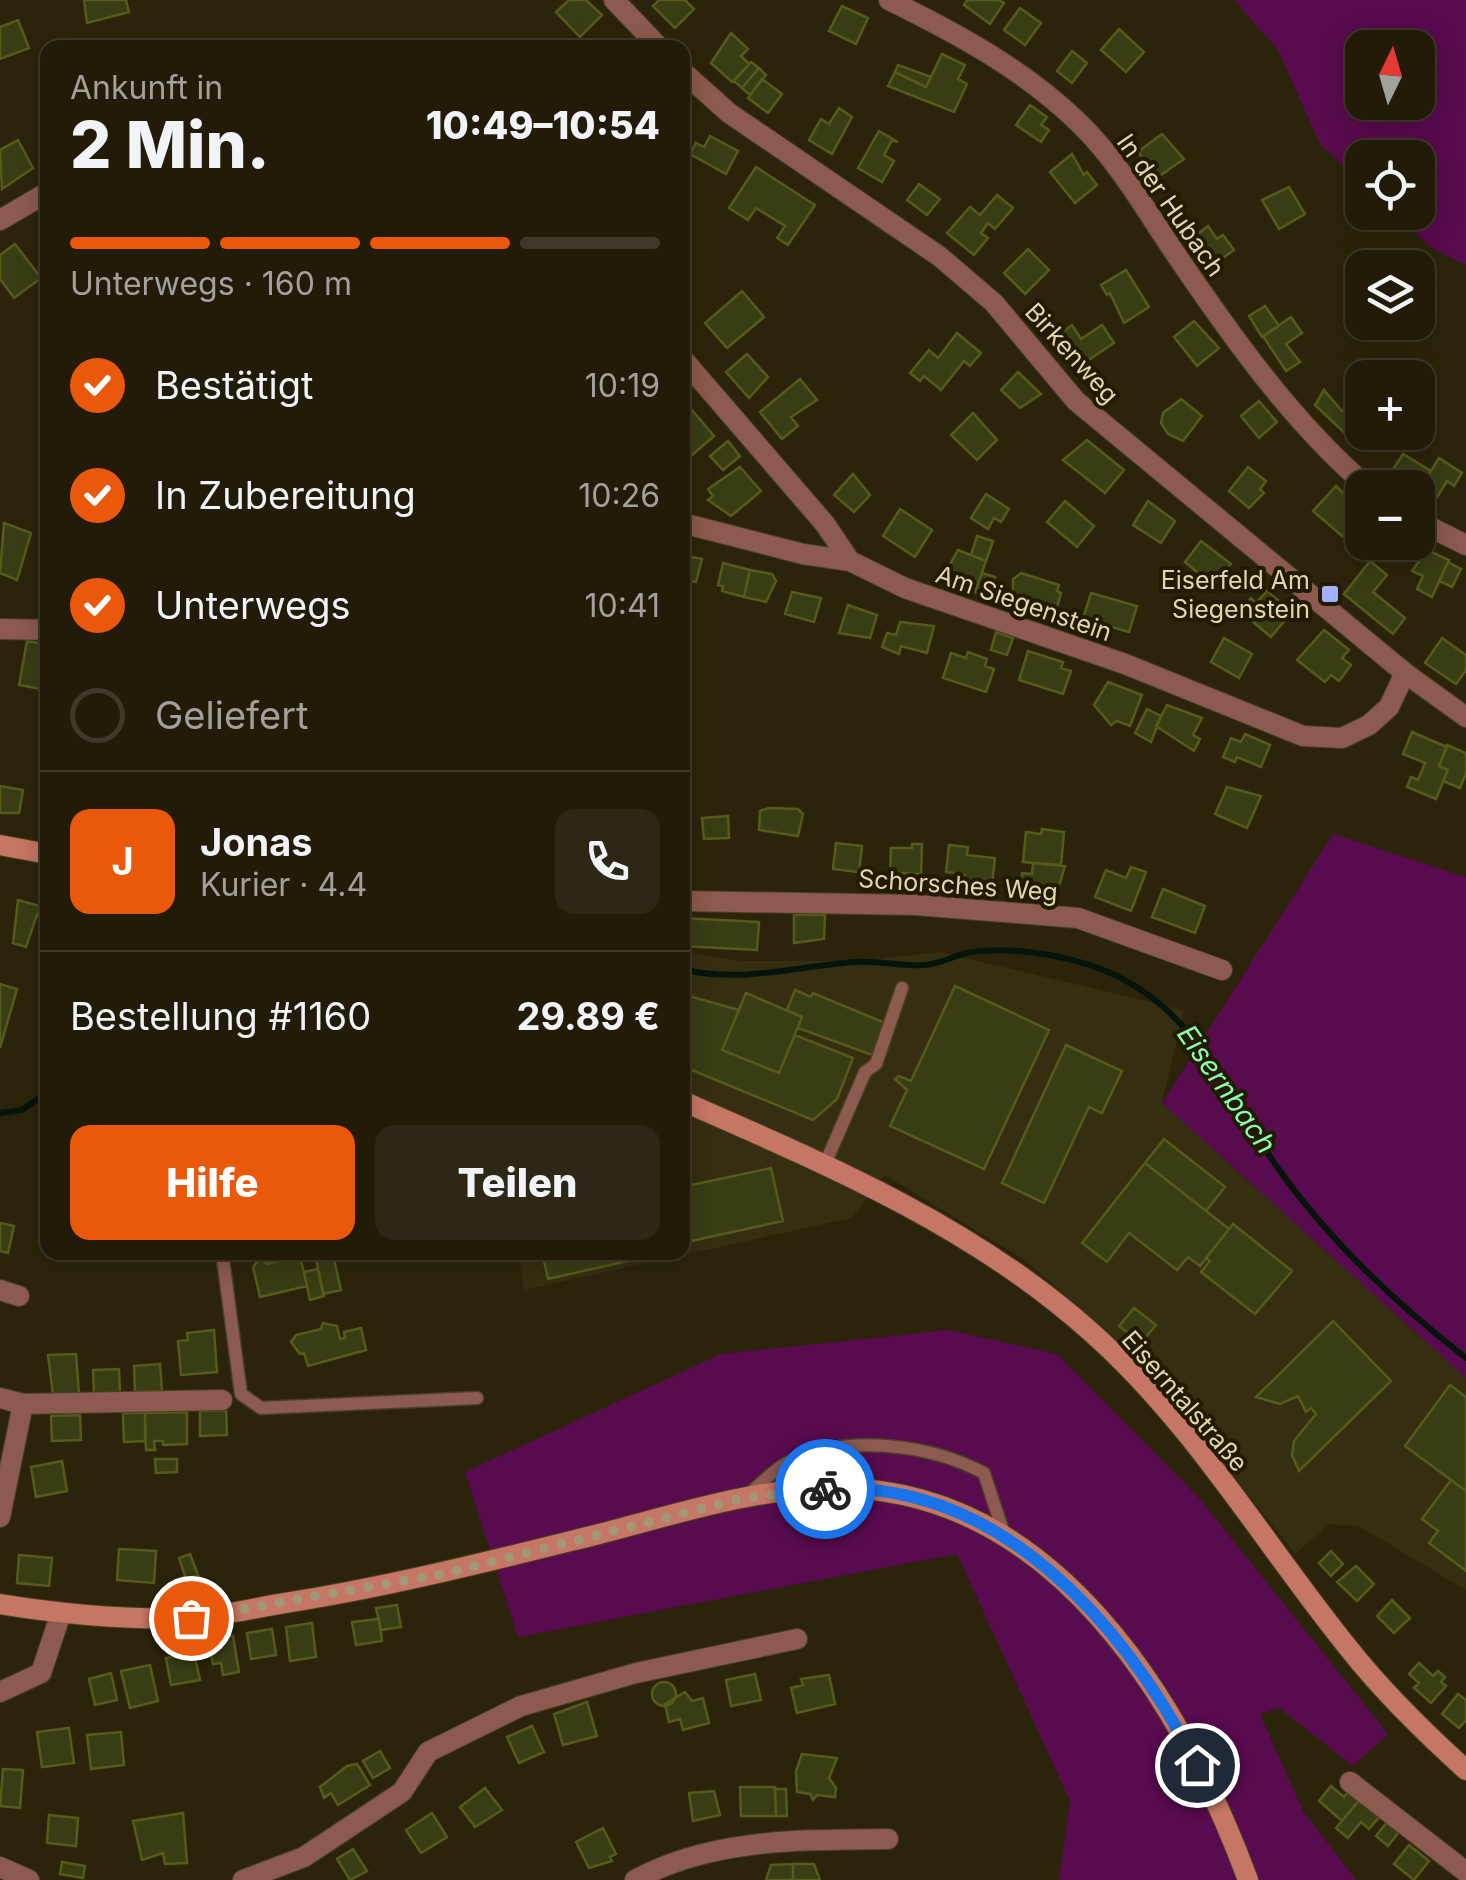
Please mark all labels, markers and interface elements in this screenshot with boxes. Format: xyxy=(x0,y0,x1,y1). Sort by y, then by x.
north arrow xyxy=(1345,30,1435,120)
map controls xyxy=(1345,30,1435,560)
text: Ankunft in xyxy=(70,68,223,107)
text: 10:49–10:54 xyxy=(426,102,660,148)
text: 2 Min. xyxy=(70,105,270,184)
street label: In der Hubach xyxy=(1111,128,1231,282)
button: locate xyxy=(1345,140,1435,230)
button: layers xyxy=(1345,250,1435,340)
text: Unterwegs · 160 m xyxy=(70,264,352,303)
street label: Birkenweg xyxy=(1019,297,1125,409)
icon: check xyxy=(70,358,125,413)
button: + xyxy=(1345,360,1435,450)
text: Bestätigt xyxy=(155,362,313,408)
text: 10:19 xyxy=(585,366,660,405)
icon: check xyxy=(70,468,125,523)
button: − xyxy=(1345,470,1435,560)
text: In Zubereitung xyxy=(155,472,416,518)
text: 10:26 xyxy=(578,476,660,515)
street label: Am Siegenstein xyxy=(932,559,1116,647)
place label: Eiserfeld Am Siegenstein xyxy=(1161,565,1310,624)
icon: check xyxy=(70,578,125,633)
text: Unterwegs xyxy=(155,582,351,628)
marker: Eiserfeld Am Siegenstein xyxy=(1319,583,1341,605)
text: 10:41 xyxy=(585,586,660,625)
text: Geliefert xyxy=(155,692,309,738)
button: phone xyxy=(555,809,660,914)
text: Jonas xyxy=(200,819,313,865)
text: J xyxy=(111,838,134,884)
street label: Schorsches Weg xyxy=(857,863,1059,907)
text: Kurier · 4.4 xyxy=(200,865,367,904)
text: Bestellung #1160 xyxy=(70,993,371,1039)
text: 29.89 € xyxy=(516,993,660,1039)
water label: Eisernbach xyxy=(1170,1018,1284,1160)
button: Hilfe xyxy=(70,1125,355,1240)
button: Teilen xyxy=(375,1125,660,1240)
street label: Eiserntalstraße xyxy=(1116,1325,1254,1477)
courier xyxy=(775,1439,875,1539)
icon: bike xyxy=(798,1462,853,1517)
pin xyxy=(149,1576,234,1661)
icon: bag xyxy=(164,1591,219,1646)
pin xyxy=(1155,1723,1240,1808)
icon: home xyxy=(1170,1738,1225,1793)

